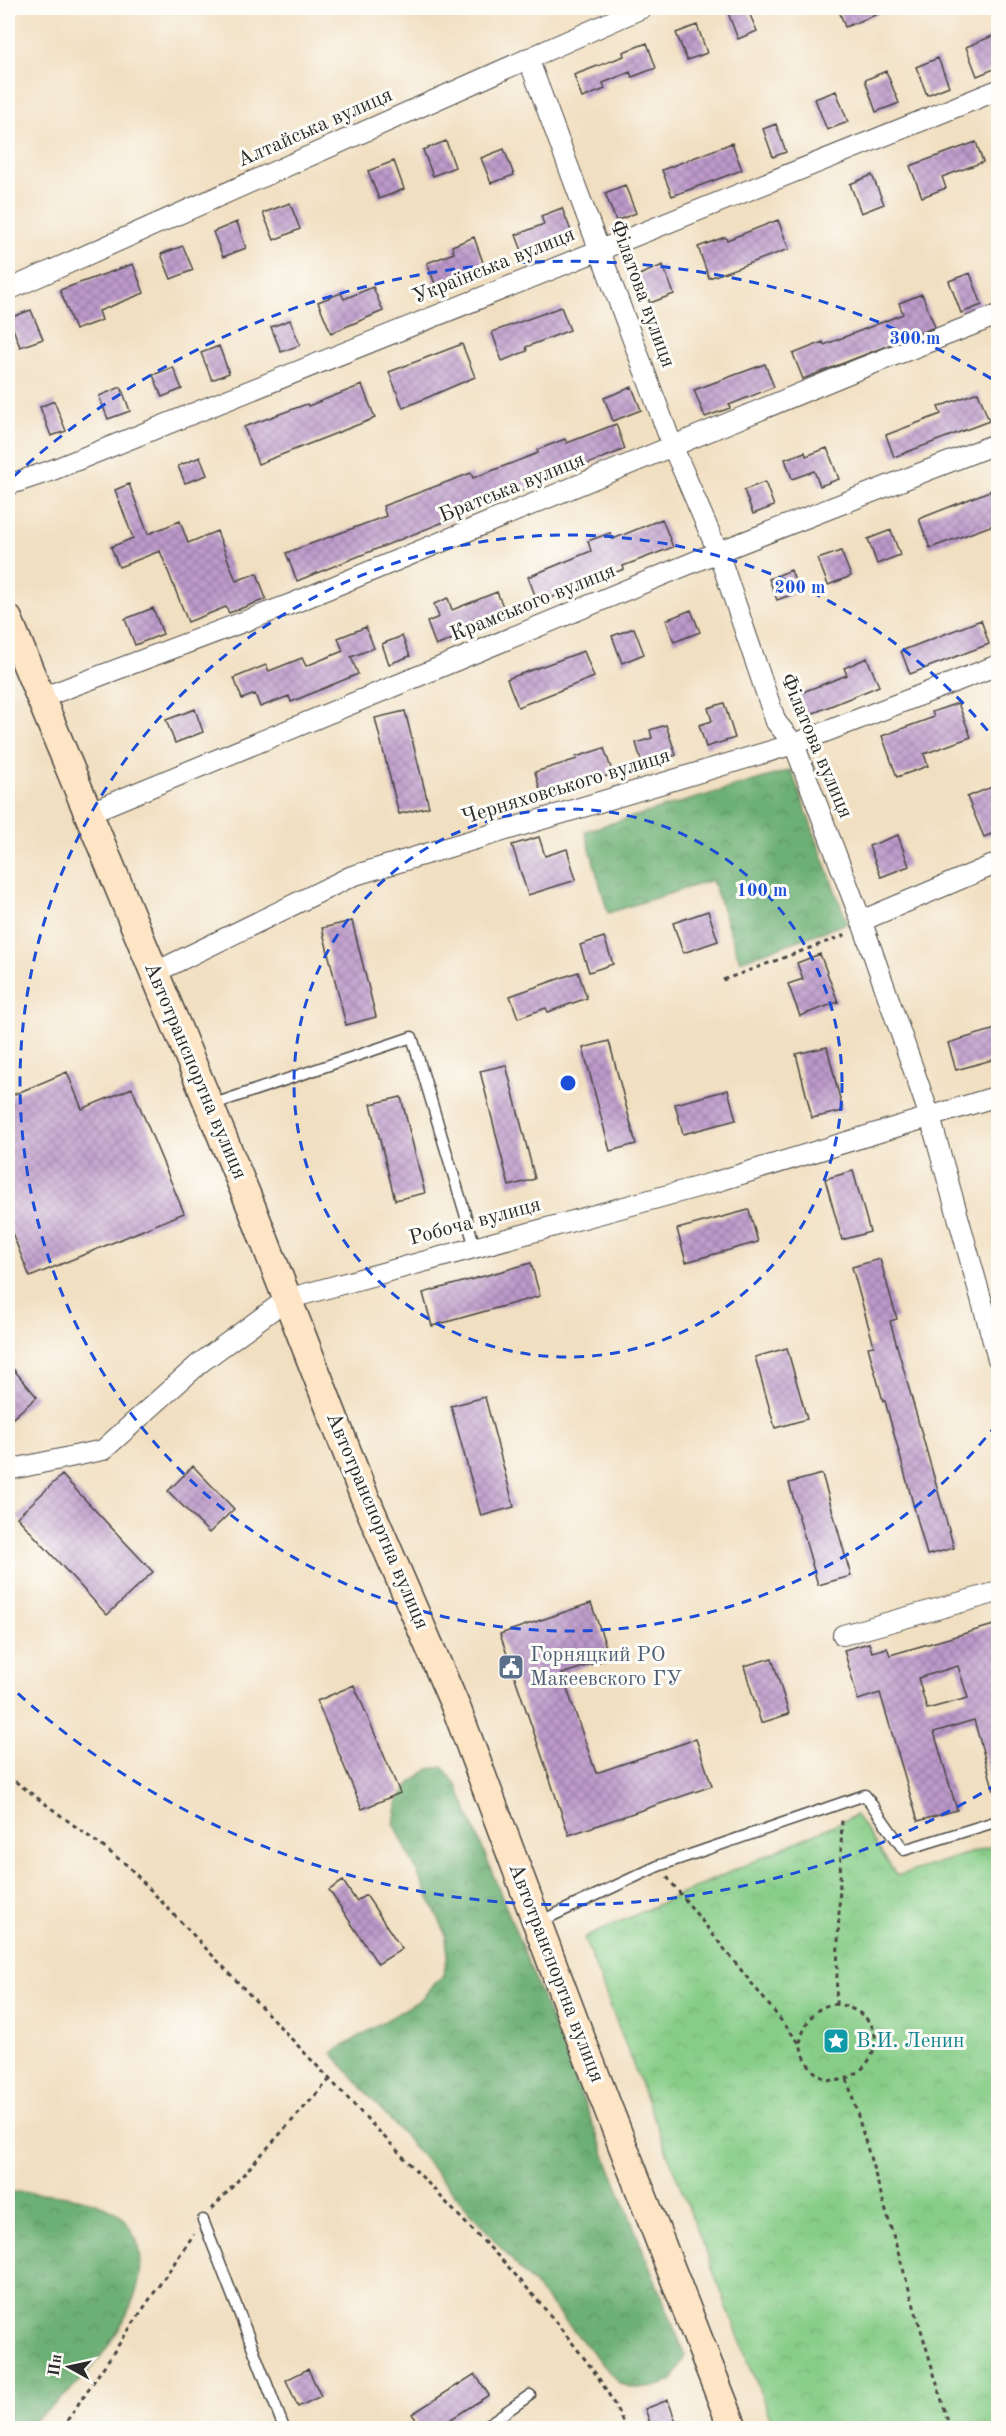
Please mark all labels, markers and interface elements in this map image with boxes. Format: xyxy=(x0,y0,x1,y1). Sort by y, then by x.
street label: Алтайська вулиця xyxy=(234,84,396,172)
street label: Філатова вулиця xyxy=(606,217,678,371)
street label: Українська вулиця xyxy=(410,224,578,308)
text: 300 m xyxy=(890,330,940,348)
street label: Братська вулиця xyxy=(436,449,588,527)
street label: Крамського вулиця xyxy=(447,560,619,646)
text: 200 m xyxy=(775,579,825,597)
street label: Філатова вулиця xyxy=(776,670,856,822)
street label: Черняховського вулиця xyxy=(459,745,673,829)
text: 100 m xyxy=(737,882,787,900)
street label: Автотранспортна вулиця xyxy=(140,960,250,1182)
centre of rings xyxy=(558,1073,578,1093)
street label: Робоча вулиця xyxy=(407,1194,543,1250)
street label: Автотранспортна вулиця xyxy=(322,1410,432,1632)
place label: Горняцкий РО Макеевского ГУ xyxy=(530,1645,682,1690)
public building icon: Горняцкий РО Макеевского ГУ xyxy=(496,1652,526,1682)
street label: Автотранспортна вулиця xyxy=(504,1860,608,2086)
place icon: В.И. Ленин xyxy=(821,2026,851,2056)
place label: В.И. Ленин xyxy=(856,2031,965,2052)
north arrow xyxy=(39,2337,99,2397)
text: Пн xyxy=(47,2353,66,2377)

